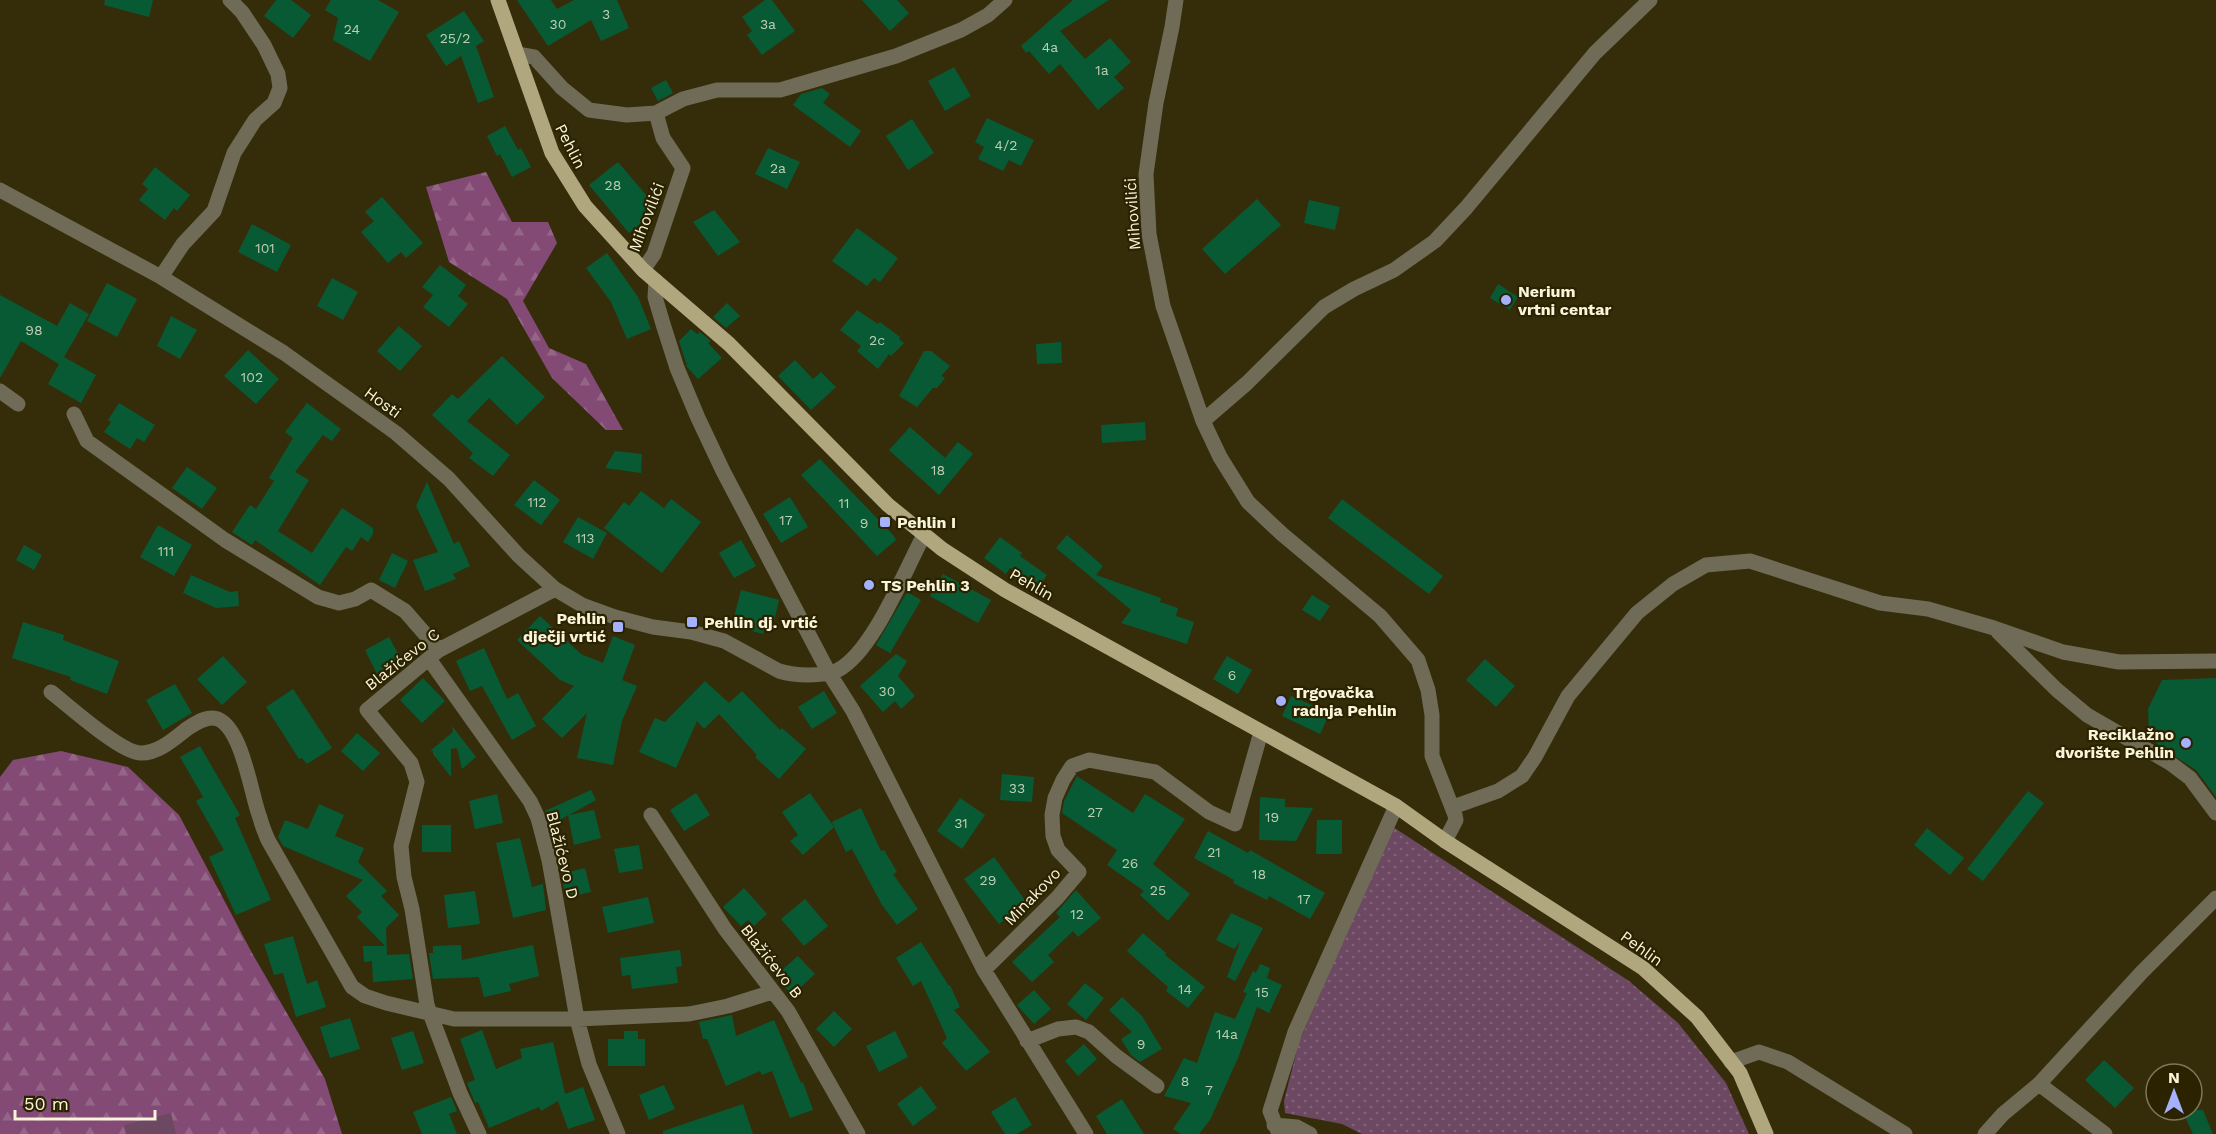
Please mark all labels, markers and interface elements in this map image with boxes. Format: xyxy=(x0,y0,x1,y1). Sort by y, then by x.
house number: 3 xyxy=(602,6,610,22)
house number: 30 xyxy=(550,16,566,32)
house number: 3a xyxy=(760,16,776,32)
house number: 24 xyxy=(344,21,360,37)
house number: 25/2 xyxy=(440,30,470,46)
house number: 4a xyxy=(1042,39,1058,55)
house number: 1a xyxy=(1095,62,1109,78)
street label: Pehlin xyxy=(551,121,590,172)
house number: 4/2 xyxy=(995,137,1017,153)
house number: 2a xyxy=(770,160,786,176)
house number: 28 xyxy=(605,177,621,193)
street label: Mihovilići xyxy=(1120,177,1144,251)
street label: Mihovilići xyxy=(625,180,668,254)
house number: 101 xyxy=(255,240,275,256)
place label: Nerium vrtni centar xyxy=(1517,282,1611,319)
marker: Nerium vrtni centar xyxy=(1499,293,1513,307)
house number: 98 xyxy=(25,322,43,338)
house number: 2c xyxy=(869,332,885,348)
house number: 102 xyxy=(241,369,263,385)
street label: Hosti xyxy=(361,383,405,422)
house number: 18 xyxy=(931,462,945,478)
house number: 112 xyxy=(527,494,547,510)
house number: 11 xyxy=(839,495,849,511)
house number: 17 xyxy=(779,512,793,528)
place label: Pehlin I xyxy=(897,513,956,532)
house number: 9 xyxy=(860,515,868,531)
marker: Pehlin I xyxy=(878,515,892,529)
house number: 113 xyxy=(575,530,595,546)
house number: 111 xyxy=(158,543,174,559)
street label: Pehlin xyxy=(1006,564,1057,605)
place label: TS Pehlin 3 xyxy=(881,576,970,595)
marker: TS Pehlin 3 xyxy=(862,578,876,592)
place label: Pehlin dječji vrtić xyxy=(523,609,606,646)
place label: Pehlin dj. vrtić xyxy=(704,613,818,632)
marker: Pehlin dj. vrtić xyxy=(685,615,699,629)
marker: Pehlin dječji vrtić xyxy=(611,620,625,634)
street label: Blažićevo C xyxy=(361,624,443,694)
house number: 6 xyxy=(1228,667,1236,683)
house number: 30 xyxy=(879,683,895,699)
place label: Trgovačka radnja Pehlin xyxy=(1293,683,1397,720)
marker: Trgovačka radnja Pehlin xyxy=(1274,694,1288,708)
place label: Reciklažno dvorište Pehlin xyxy=(2055,725,2174,762)
marker: Reciklažno dvorište Pehlin xyxy=(2179,736,2193,750)
house number: 33 xyxy=(1009,780,1025,796)
house number: 27 xyxy=(1087,804,1103,820)
street label: Blažićevo D xyxy=(542,809,583,901)
house number: 19 xyxy=(1265,809,1279,825)
house number: 31 xyxy=(954,815,968,831)
house number: 21 xyxy=(1207,844,1221,860)
house number: 26 xyxy=(1122,855,1138,871)
street label: Minakovo xyxy=(1000,863,1065,929)
house number: 18 xyxy=(1252,866,1266,882)
house number: 29 xyxy=(980,872,996,888)
house number: 25 xyxy=(1150,882,1166,898)
house number: 17 xyxy=(1297,891,1311,907)
house number: 12 xyxy=(1070,906,1084,922)
street label: Blažićevo B xyxy=(737,920,806,1002)
street label: Pehlin xyxy=(1617,927,1667,970)
house number: 14 xyxy=(1178,981,1192,997)
house number: 15 xyxy=(1255,984,1269,1000)
house number: 14a xyxy=(1216,1026,1238,1042)
house number: 9 xyxy=(1137,1036,1145,1052)
north arrow xyxy=(2144,1062,2204,1122)
text: N xyxy=(2168,1068,2180,1087)
house number: 8 xyxy=(1181,1073,1189,1089)
house number: 7 xyxy=(1205,1082,1213,1098)
scale bar xyxy=(15,1083,154,1121)
text: 50 m xyxy=(24,1093,69,1114)

